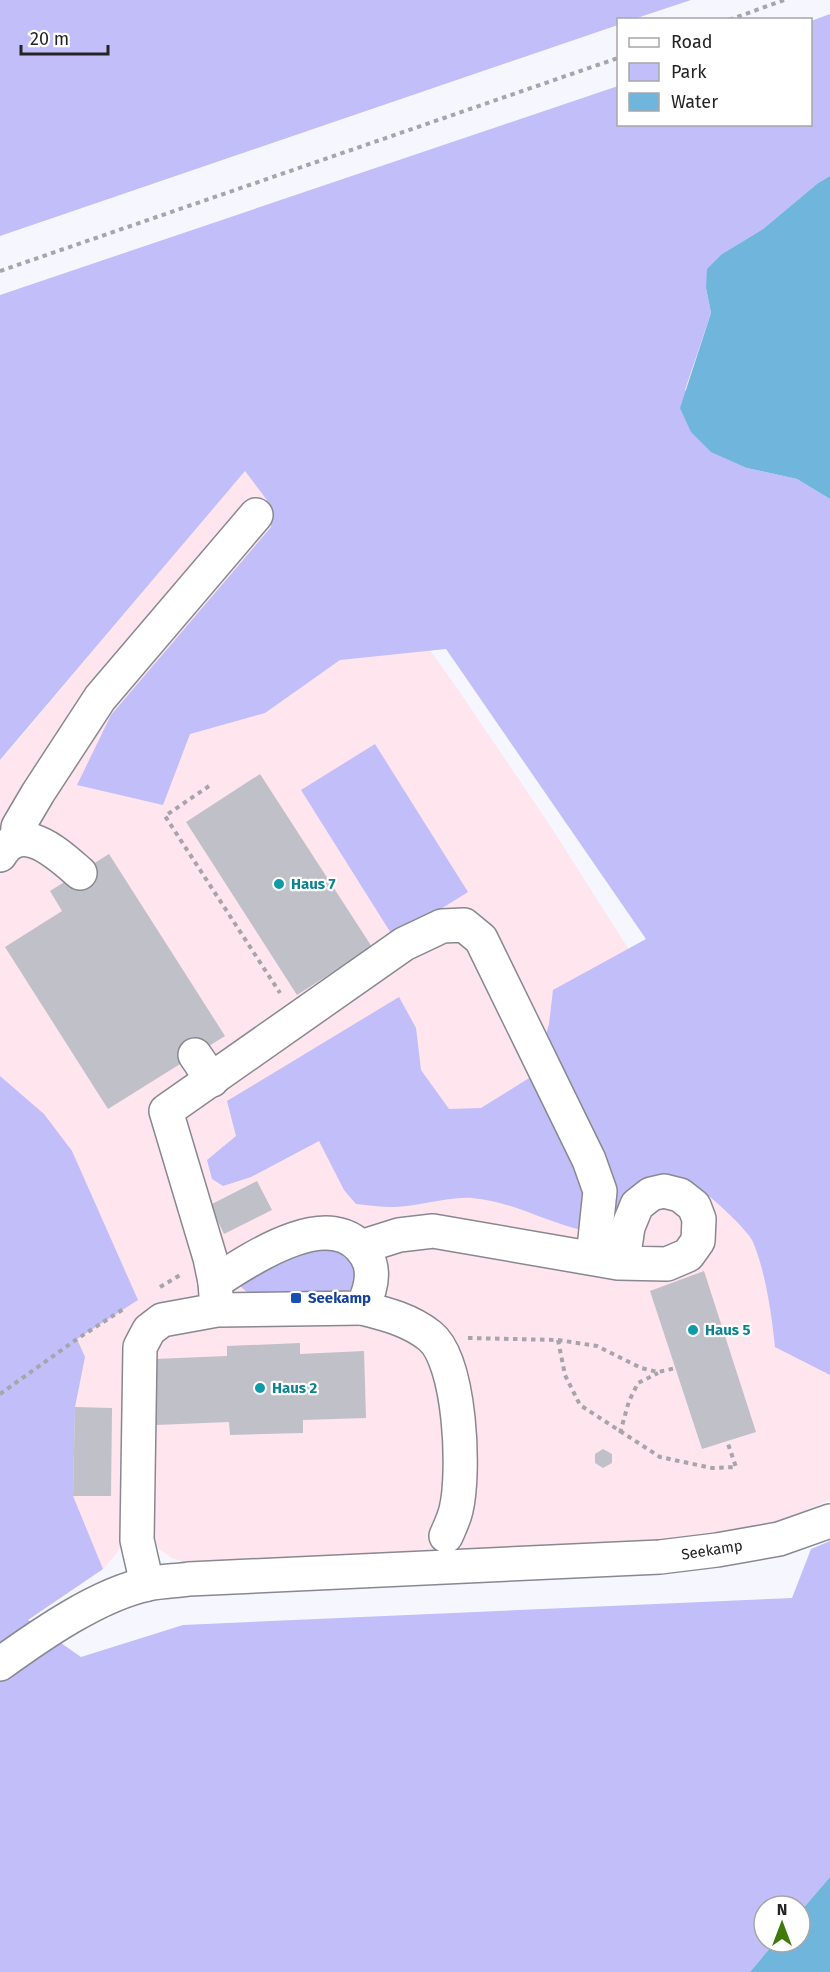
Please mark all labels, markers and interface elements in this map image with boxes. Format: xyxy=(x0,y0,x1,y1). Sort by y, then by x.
scale bar xyxy=(21,18,108,56)
legend xyxy=(617,18,812,126)
text: 20 m xyxy=(30,28,69,50)
text: Road xyxy=(671,31,713,53)
text: Park xyxy=(671,61,707,83)
text: Water xyxy=(671,91,718,113)
place label: Haus 7 xyxy=(291,875,336,893)
marker: Haus 7 xyxy=(272,877,286,891)
place label: Seekamp xyxy=(308,1289,371,1307)
marker: Seekamp xyxy=(289,1291,303,1305)
place label: Haus 5 xyxy=(705,1321,751,1339)
marker: Haus 5 xyxy=(686,1323,700,1337)
place label: Haus 2 xyxy=(272,1379,318,1397)
marker: Haus 2 xyxy=(253,1381,267,1395)
street label: Seekamp xyxy=(680,1536,744,1564)
north arrow xyxy=(752,1894,812,1954)
text: N xyxy=(777,1900,787,1919)

